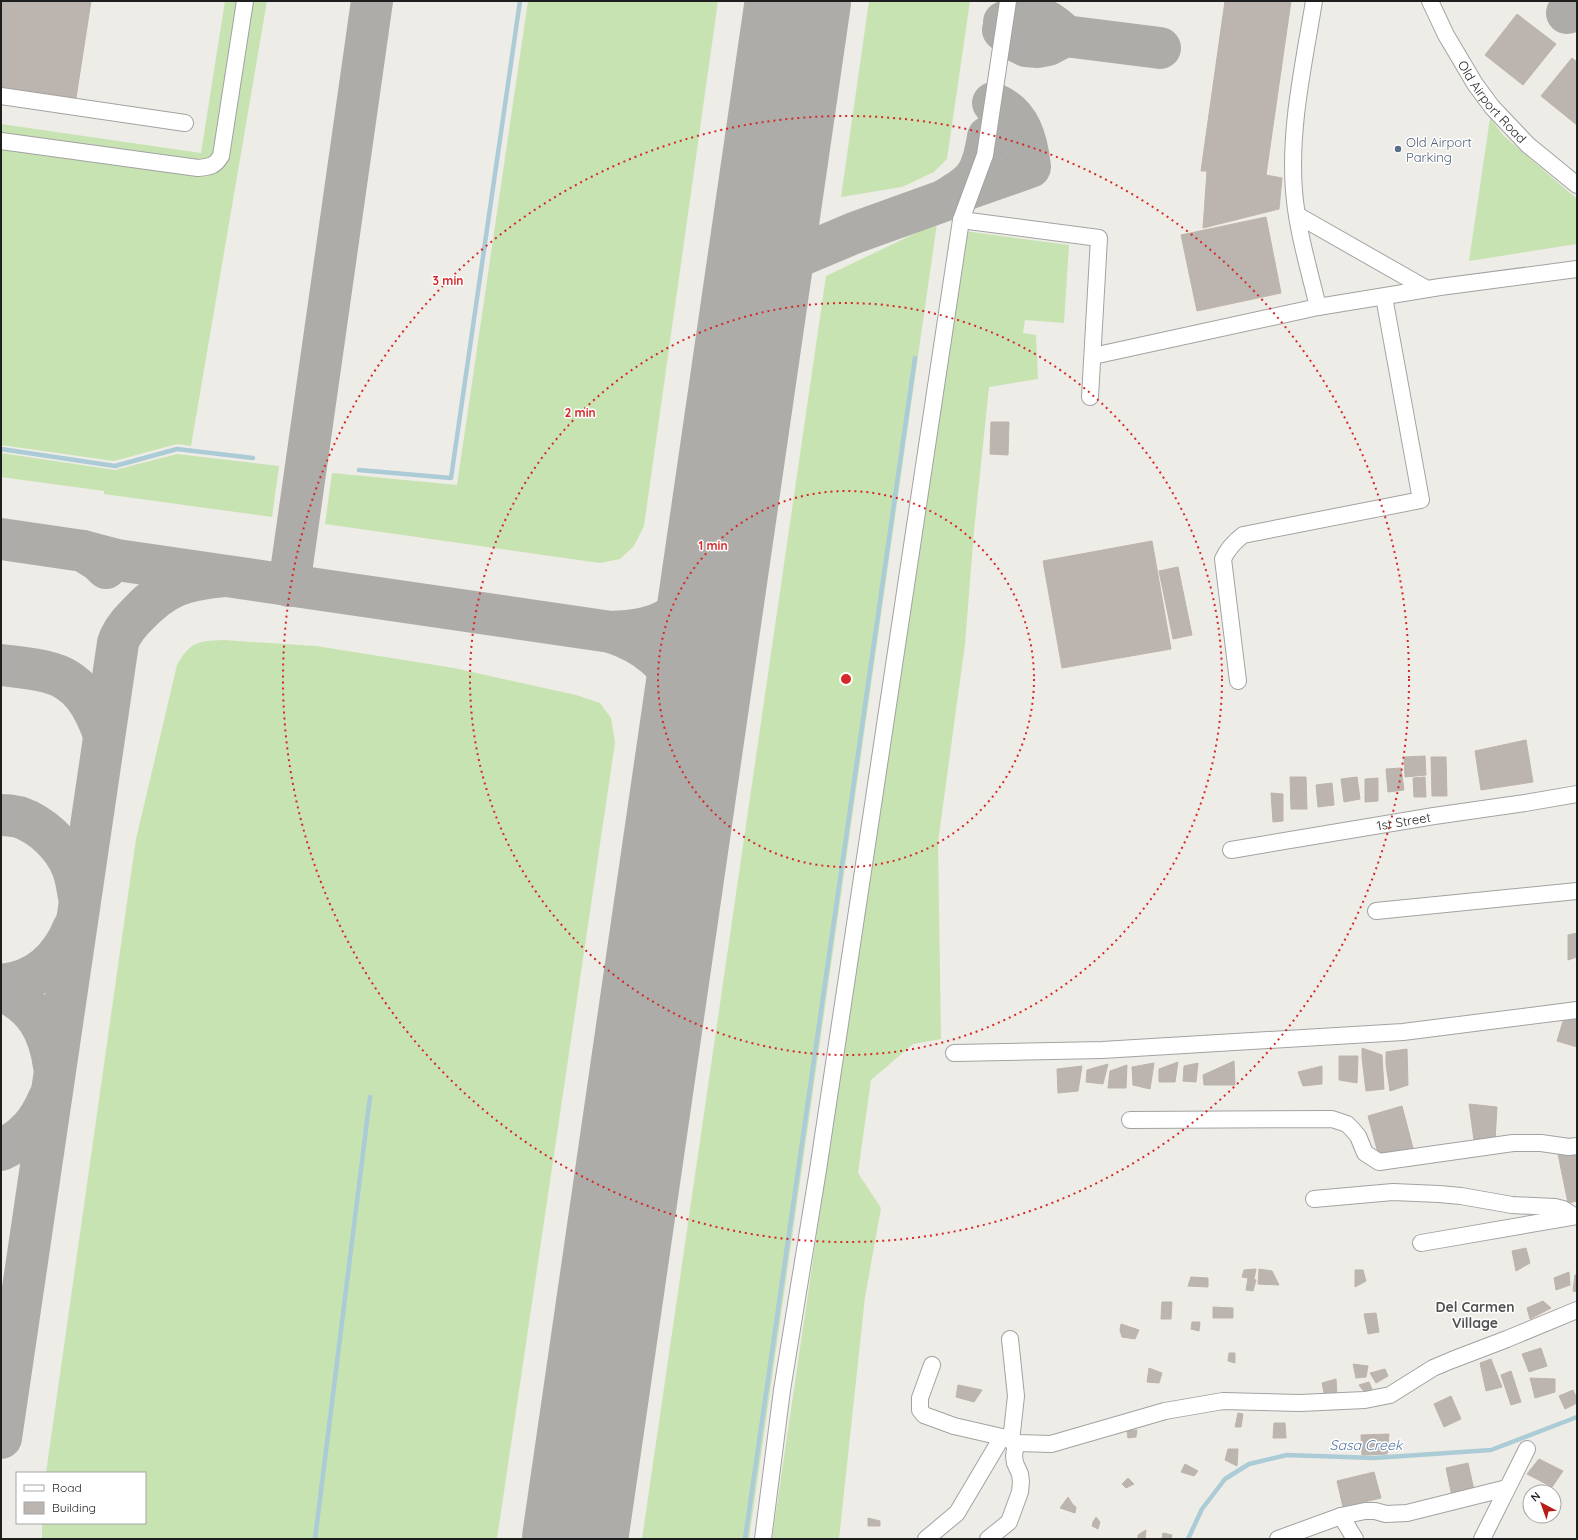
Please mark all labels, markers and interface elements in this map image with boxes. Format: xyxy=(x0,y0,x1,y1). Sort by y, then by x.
street label: Old Airport Road xyxy=(1455,57,1530,146)
place label: Old Airport Parking xyxy=(1406,134,1472,165)
marker: Old Airport Parking xyxy=(1393,144,1403,154)
text: 3 min xyxy=(433,273,463,288)
text: 2 min xyxy=(564,405,596,420)
text: 1 min xyxy=(698,538,728,553)
centre of rings xyxy=(839,672,853,686)
street label: 1st Street xyxy=(1375,809,1432,833)
district label: Del Carmen Village xyxy=(1435,1298,1515,1332)
water label: Sasa Creek xyxy=(1330,1436,1404,1454)
legend xyxy=(16,1472,146,1524)
text: Road xyxy=(52,1480,82,1495)
north arrow xyxy=(1522,1484,1562,1524)
text: N xyxy=(1528,1489,1543,1504)
text: Building xyxy=(52,1500,96,1515)

